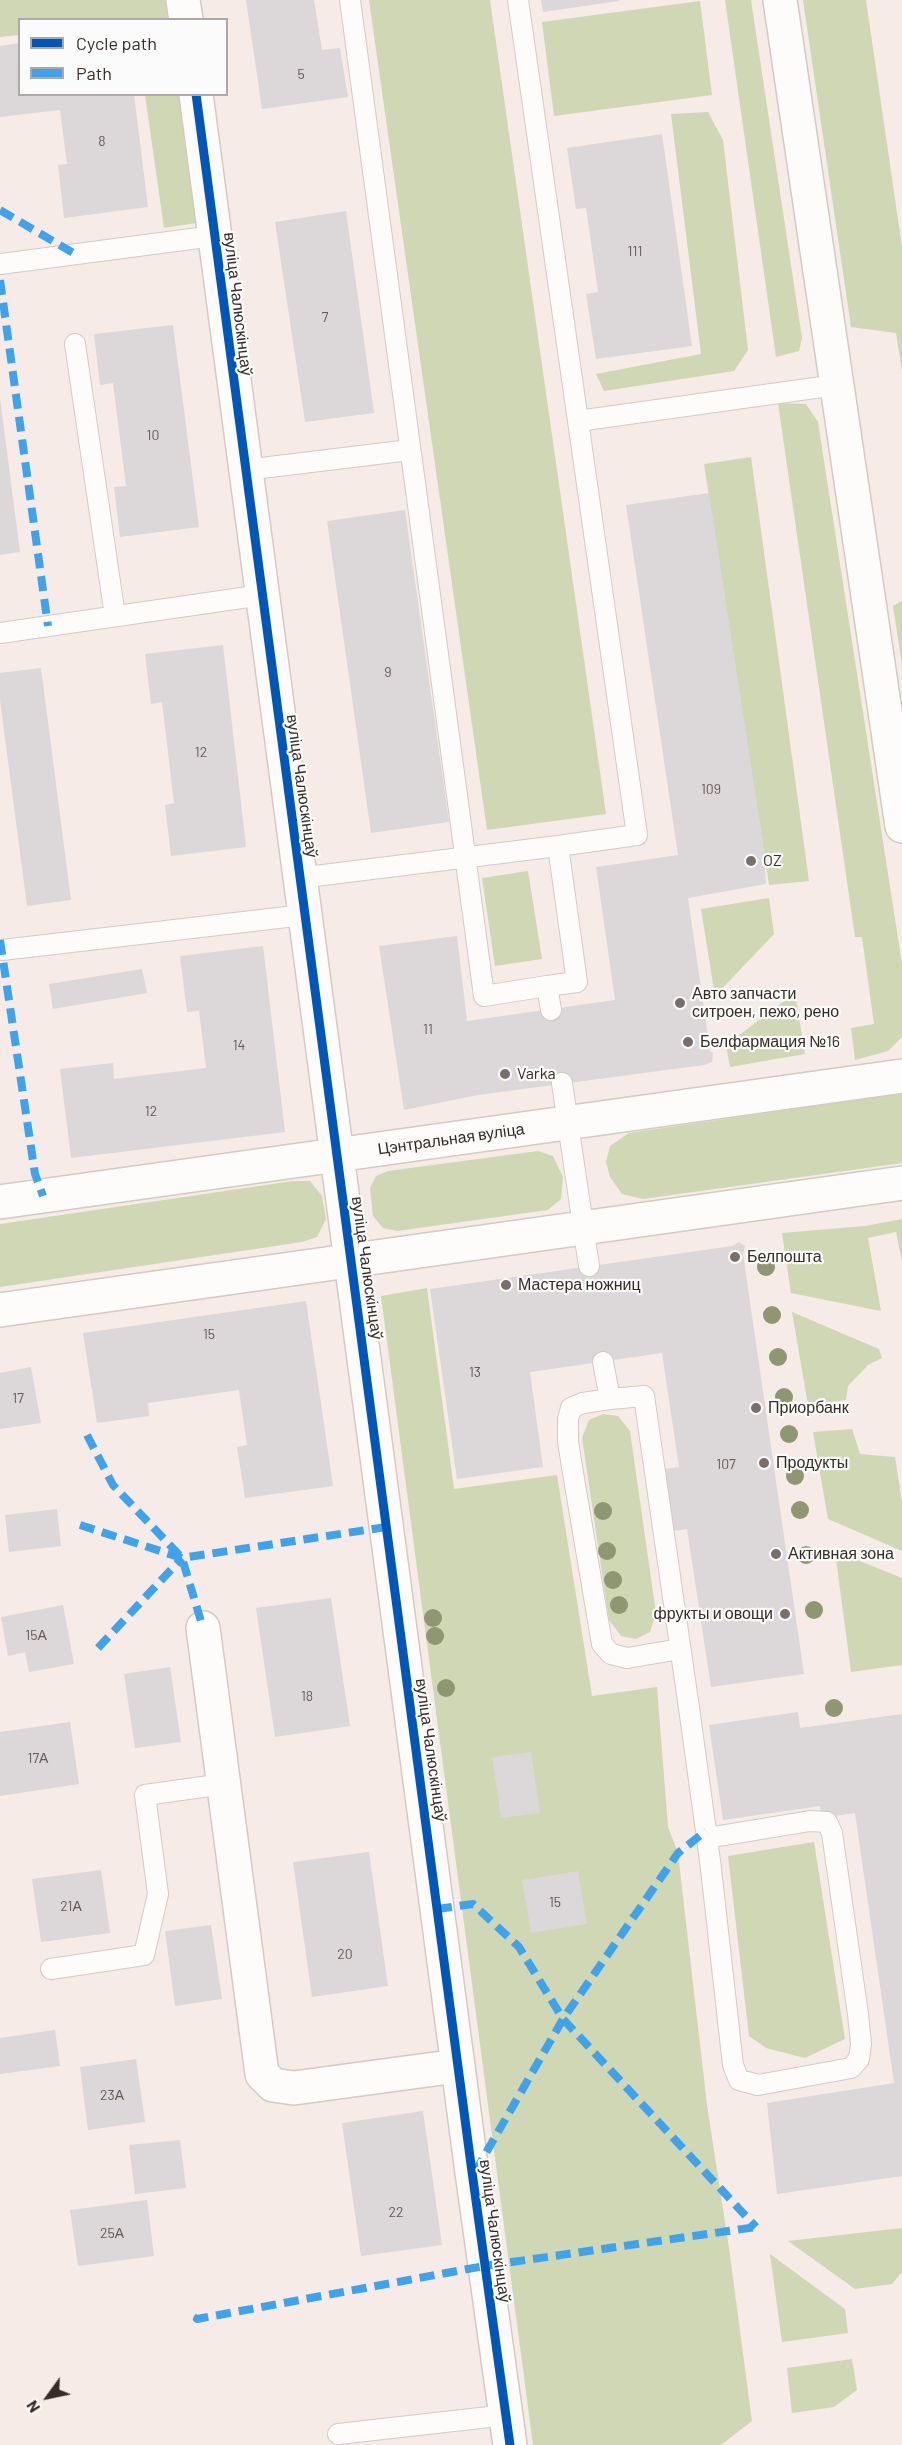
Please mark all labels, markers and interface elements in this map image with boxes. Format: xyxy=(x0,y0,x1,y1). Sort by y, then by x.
legend xyxy=(18,18,228,96)
text: Cycle path xyxy=(76,32,157,54)
text: Path xyxy=(76,62,112,84)
house number: 5 xyxy=(297,66,305,82)
house number: 8 xyxy=(98,133,106,149)
street label: вуліца Чалюскінцаў xyxy=(220,231,256,377)
house number: 111 xyxy=(628,243,642,259)
house number: 7 xyxy=(322,309,328,325)
house number: 10 xyxy=(147,427,159,443)
house number: 9 xyxy=(384,664,392,680)
street label: вуліца Чалюскінцаў xyxy=(282,713,322,859)
house number: 12 xyxy=(195,744,207,760)
house number: 109 xyxy=(701,781,721,797)
place label: OZ xyxy=(763,851,782,871)
marker: OZ xyxy=(744,854,758,868)
place label: Авто запчасти ситроен, пежо, рено xyxy=(692,984,839,1022)
marker: Авто запчасти ситроен, пежо, рено xyxy=(673,996,687,1010)
house number: 11 xyxy=(423,1021,433,1037)
place label: Белфармация №16 xyxy=(700,1032,840,1052)
marker: Белфармация №16 xyxy=(681,1035,695,1049)
house number: 14 xyxy=(233,1037,245,1053)
place label: Varka xyxy=(517,1064,556,1084)
marker: Varka xyxy=(498,1067,512,1081)
house number: 12 xyxy=(145,1103,157,1119)
street label: Цэнтральная вуліца xyxy=(376,1119,526,1159)
street label: вуліца Чалюскінцаў xyxy=(347,1195,387,1341)
place label: Белпошта xyxy=(747,1247,822,1267)
marker: Белпошта xyxy=(728,1250,742,1264)
place label: Мастера ножниц xyxy=(518,1275,641,1295)
marker: Мастера ножниц xyxy=(499,1278,513,1292)
house number: 15 xyxy=(203,1326,215,1342)
house number: 13 xyxy=(469,1364,481,1380)
house number: 17 xyxy=(12,1390,24,1406)
place label: Приорбанк xyxy=(768,1398,849,1418)
marker: Приорбанк xyxy=(749,1401,763,1415)
place label: Продукты xyxy=(776,1453,848,1473)
house number: 107 xyxy=(716,1456,736,1472)
marker: Продукты xyxy=(757,1456,771,1470)
place label: Активная зона xyxy=(788,1544,894,1564)
marker: Активная зона xyxy=(769,1547,783,1561)
place label: фрукты и овощи xyxy=(654,1604,773,1624)
marker: фрукты и овощи xyxy=(778,1607,792,1621)
house number: 15А xyxy=(25,1627,47,1643)
street label: вуліца Чалюскінцаў xyxy=(411,1677,451,1823)
house number: 18 xyxy=(301,1688,313,1704)
house number: 17А xyxy=(28,1750,48,1766)
house number: 15 xyxy=(549,1894,561,1910)
house number: 21А xyxy=(60,1898,82,1914)
house number: 20 xyxy=(337,1946,353,1962)
house number: 23А xyxy=(100,2087,124,2103)
street label: вуліца Чалюскінцаў xyxy=(475,2158,515,2304)
house number: 22 xyxy=(388,2204,404,2220)
house number: 25А xyxy=(100,2225,124,2241)
north arrow xyxy=(18,2367,78,2427)
text: N xyxy=(22,2397,43,2417)

